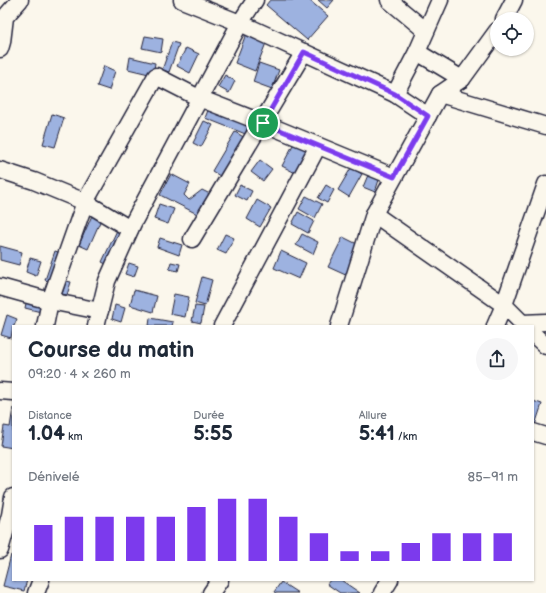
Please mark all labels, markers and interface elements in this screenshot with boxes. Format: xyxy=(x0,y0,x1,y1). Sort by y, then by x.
map controls xyxy=(490,12,534,56)
button: locate xyxy=(490,12,534,56)
pin xyxy=(246,106,280,140)
icon: arrive xyxy=(252,112,274,134)
text: Course du matin xyxy=(28,337,194,364)
button: share xyxy=(476,338,518,380)
text: 09:20 · 4 × 260 m xyxy=(28,366,131,382)
text: Distance xyxy=(28,409,72,422)
text: Durée xyxy=(193,409,224,422)
text: Allure xyxy=(359,409,387,422)
text: 1.04 xyxy=(28,422,65,446)
text: 5:55 xyxy=(193,422,233,446)
text: 5:41 xyxy=(359,422,395,446)
text: km xyxy=(65,430,83,443)
text: /km xyxy=(395,430,417,443)
text: Dénivelé xyxy=(28,469,79,485)
text: 85–91 m xyxy=(468,469,518,485)

